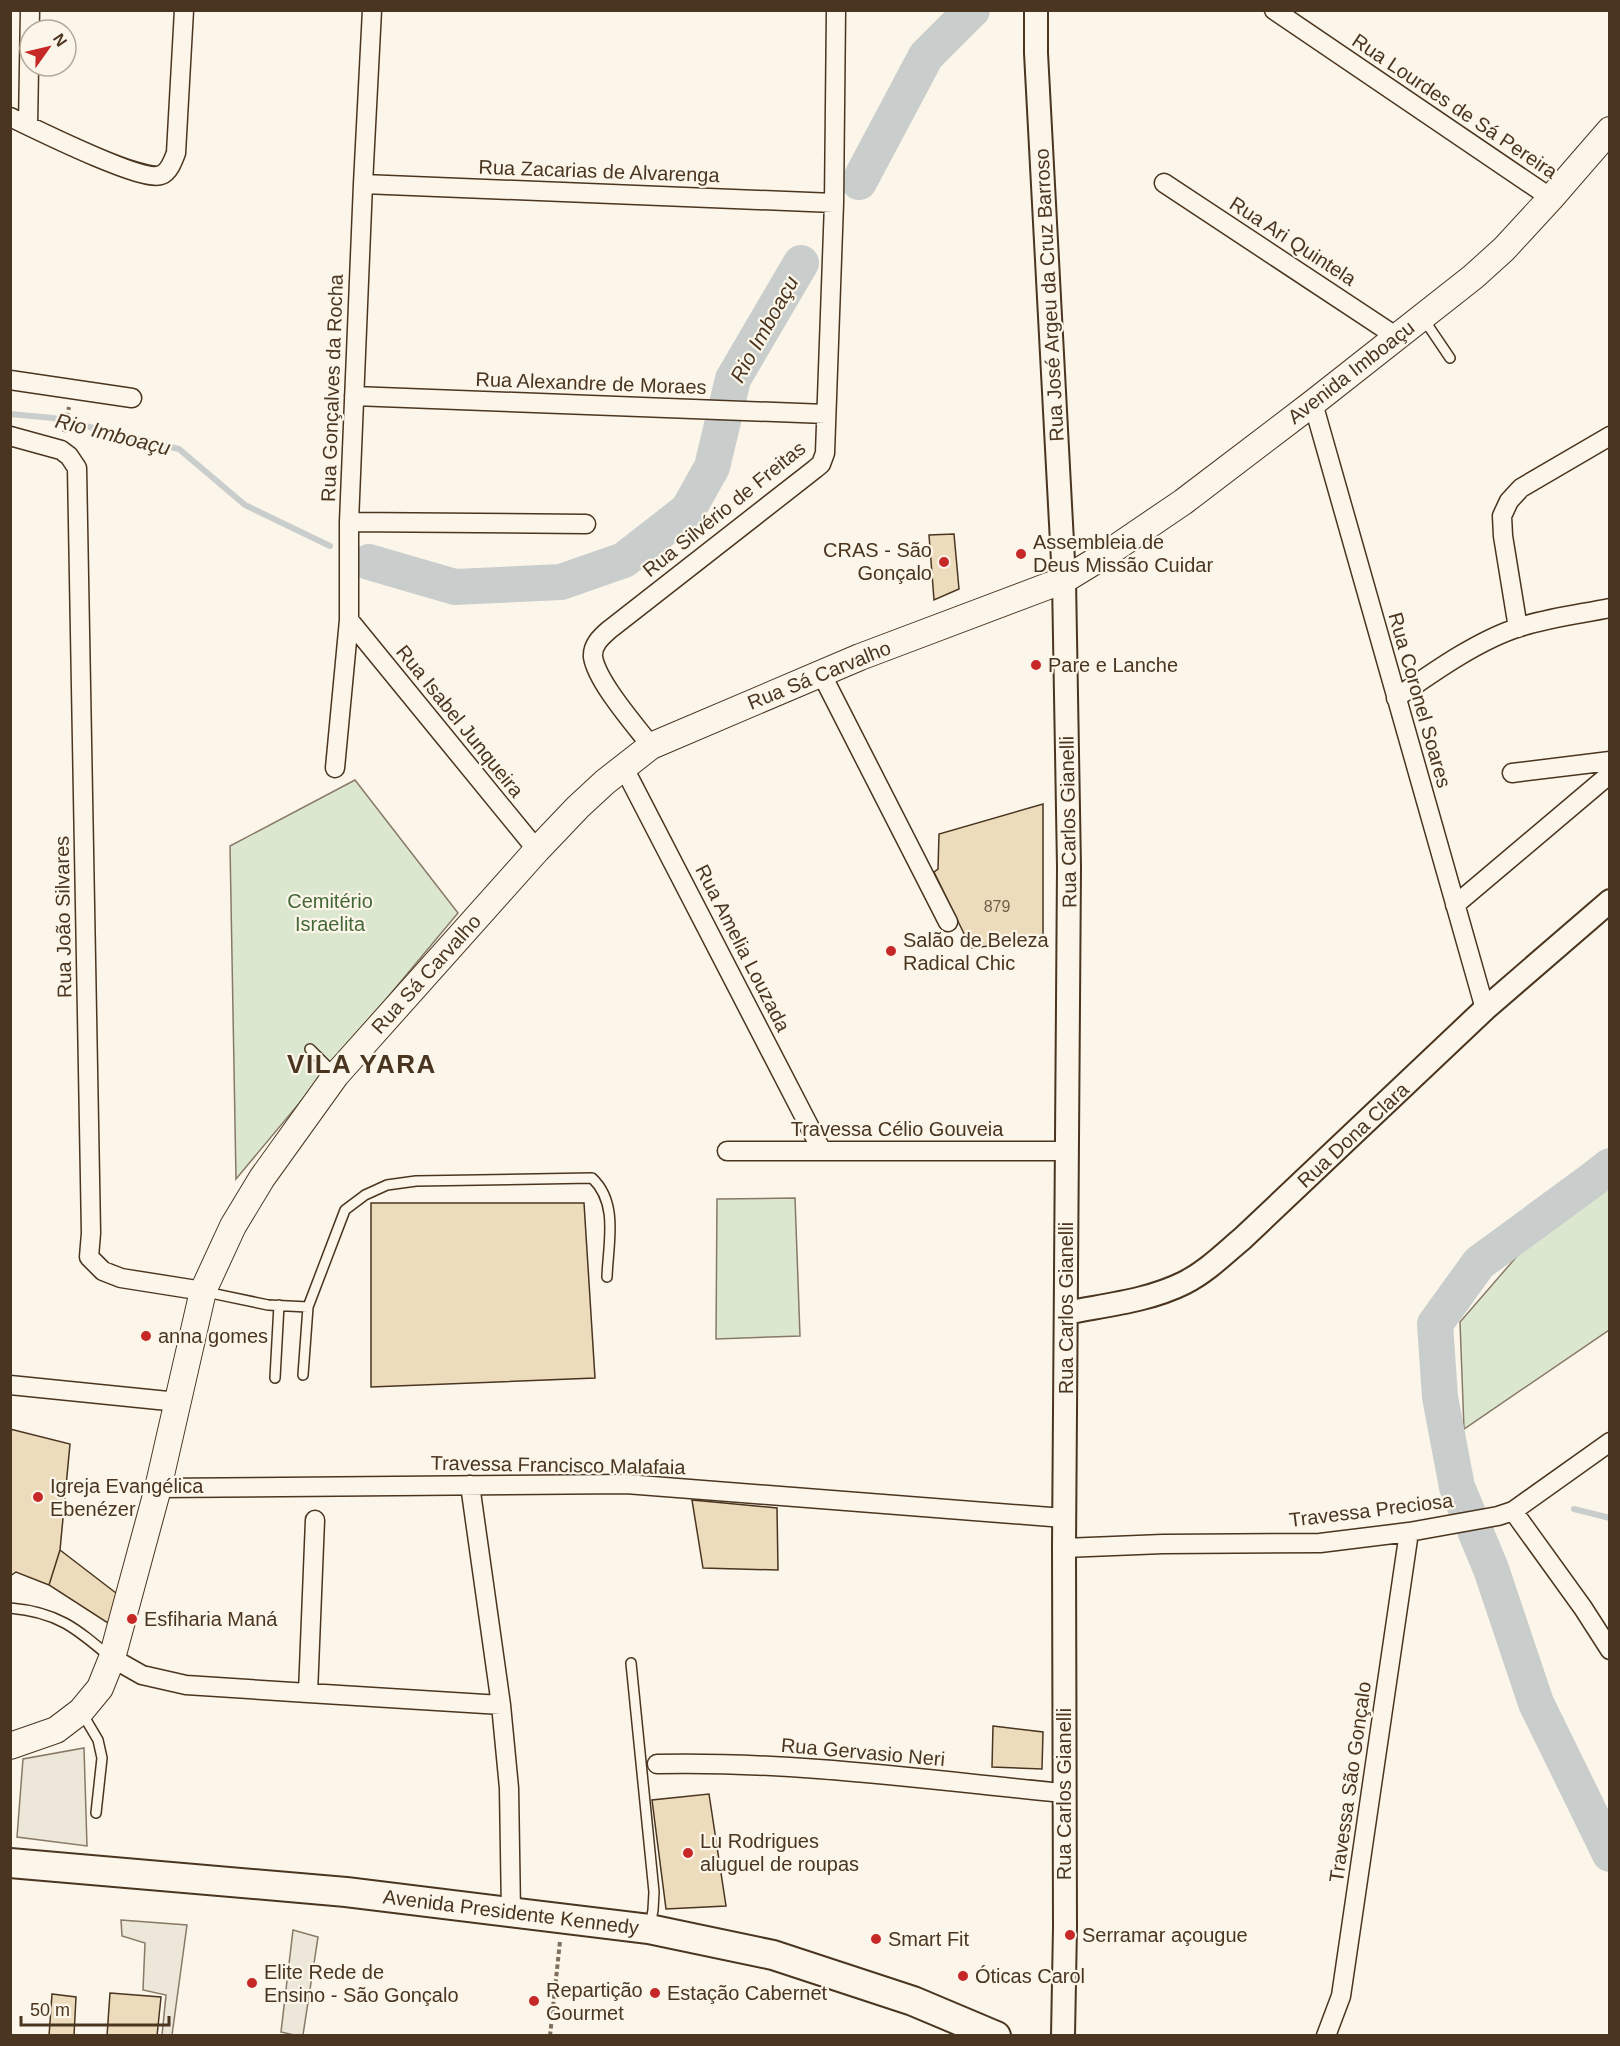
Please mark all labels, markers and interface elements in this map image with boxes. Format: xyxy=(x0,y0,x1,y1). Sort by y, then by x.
north arrow xyxy=(18,18,78,78)
street label: Rua Lourdes de Sá Pereira xyxy=(1348,29,1562,183)
text: N xyxy=(50,30,70,49)
street label: Rua José Argeu da Cruz Barroso xyxy=(1030,148,1068,442)
street label: Rua Zacarias de Alvarenga xyxy=(478,156,721,186)
street label: Rua Ari Quintela xyxy=(1226,192,1361,290)
water label: Rio Imboaçu xyxy=(725,272,803,386)
street label: Rua Gonçalves da Rocha xyxy=(317,273,347,502)
street label: Avenida Imboaçu xyxy=(1283,316,1419,428)
street label: Rua Alexandre de Moraes xyxy=(475,368,707,398)
water label: Rio Imboaçu xyxy=(53,409,173,459)
street label: Rua Silvério de Freitas xyxy=(638,437,810,581)
place label: Assembleia de Deus Missão Cuidar xyxy=(1033,531,1213,576)
place label: CRAS - São Gonçalo xyxy=(823,539,932,584)
marker: Assembleia de Deus Missão Cuidar xyxy=(1014,547,1028,561)
marker: CRAS - São Gonçalo xyxy=(937,555,951,569)
street label: Rua Coronel Soares xyxy=(1384,610,1456,790)
street label: Rua Sá Carvalho xyxy=(744,636,894,714)
street label: Rua Isabel Junqueira xyxy=(392,641,529,802)
place label: Pare e Lanche xyxy=(1048,654,1178,676)
marker: Pare e Lanche xyxy=(1029,658,1043,672)
street label: Rua Carlos Gianelli xyxy=(1055,736,1081,908)
street label: Rua João Silvares xyxy=(51,836,75,998)
street label: Rua Amelia Louzada xyxy=(691,861,795,1036)
park label: Cemitério Israelita xyxy=(287,890,373,935)
house number: 879 xyxy=(984,898,1010,915)
street label: Rua Sá Carvalho xyxy=(367,910,485,1038)
place label: Salão de Beleza Radical Chic xyxy=(903,929,1050,974)
marker: Salão de Beleza Radical Chic xyxy=(884,944,898,958)
district label: VILA YARA xyxy=(287,1049,437,1079)
street label: Rua Dona Clara xyxy=(1293,1077,1414,1192)
street label: Travessa Célio Gouveia xyxy=(791,1118,1004,1140)
street label: Rua Carlos Gianelli xyxy=(1055,1222,1077,1394)
place label: anna gomes xyxy=(158,1325,268,1347)
marker: anna gomes xyxy=(139,1329,153,1343)
street label: Travessa Francisco Malafaia xyxy=(430,1452,686,1478)
place label: Igreja Evangélica Ebenézer xyxy=(50,1475,204,1520)
street label: Travessa Preciosa xyxy=(1288,1489,1455,1531)
marker: Igreja Evangélica Ebenézer xyxy=(31,1490,45,1504)
place label: Esfiharia Maná xyxy=(144,1608,278,1630)
marker: Esfiharia Maná xyxy=(125,1612,139,1626)
street label: Travessa São Gonçalo xyxy=(1325,1680,1375,1884)
street label: Rua Carlos Gianelli xyxy=(1053,1708,1075,1880)
street label: Rua Gervasio Neri xyxy=(780,1734,946,1770)
place label: Lu Rodrigues aluguel de roupas xyxy=(700,1830,859,1875)
marker: Lu Rodrigues aluguel de roupas xyxy=(681,1846,695,1860)
street label: Avenida Presidente Kennedy xyxy=(382,1885,640,1939)
place label: Serramar açougue xyxy=(1082,1924,1248,1946)
place label: Smart Fit xyxy=(888,1928,970,1950)
marker: Serramar açougue xyxy=(1063,1928,1077,1942)
marker: Smart Fit xyxy=(869,1932,883,1946)
place label: Elite Rede de Ensino - São Gonçalo xyxy=(264,1961,459,2006)
place label: Óticas Carol xyxy=(975,1965,1085,1987)
marker: Óticas Carol xyxy=(956,1969,970,1983)
marker: Elite Rede de Ensino - São Gonçalo xyxy=(245,1976,259,1990)
place label: Repartição Gourmet xyxy=(546,1979,643,2024)
place label: Estação Cabernet xyxy=(667,1982,828,2004)
marker: Estação Cabernet xyxy=(648,1986,662,2000)
scale bar xyxy=(21,1989,170,2027)
marker: Repartição Gourmet xyxy=(527,1994,541,2008)
text: 50 m xyxy=(30,2000,70,2020)

